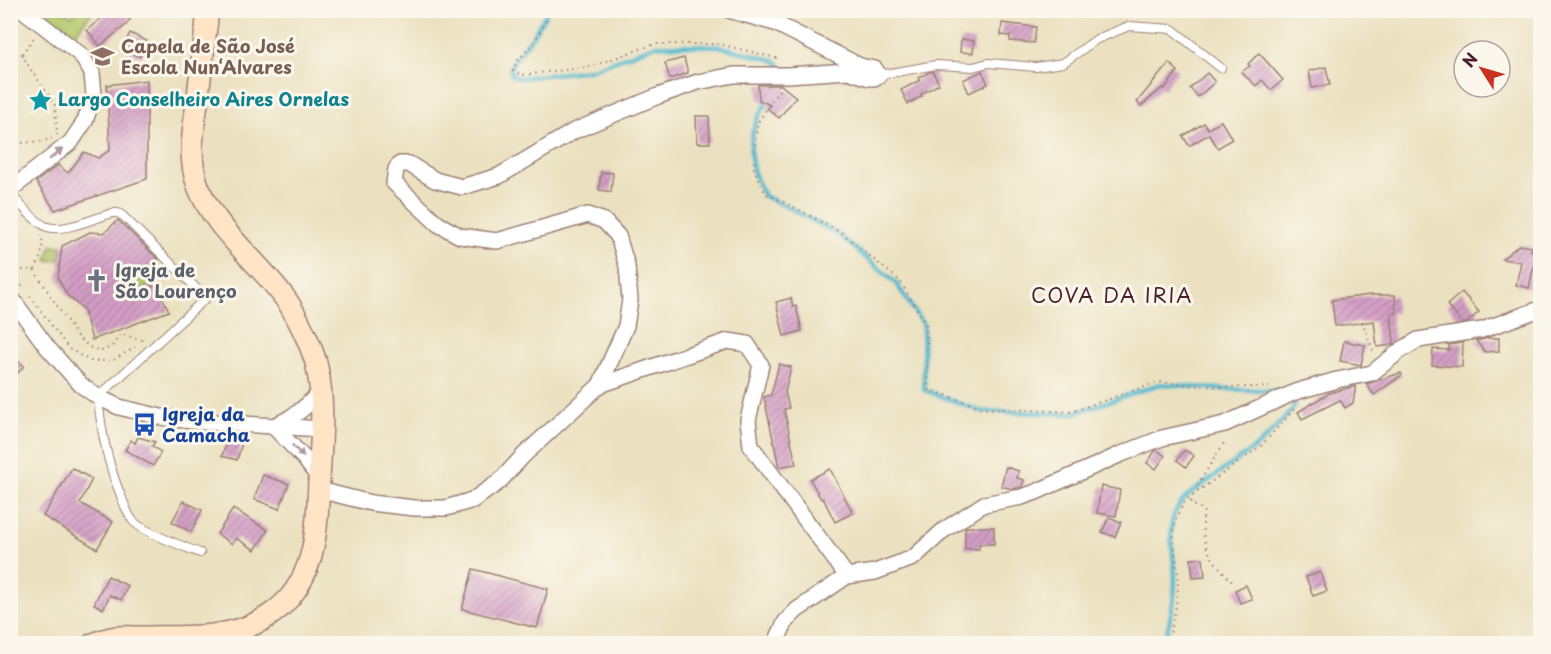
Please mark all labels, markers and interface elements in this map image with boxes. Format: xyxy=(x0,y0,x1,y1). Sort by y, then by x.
place label: Capela de São José Escola Nun‘Alvares xyxy=(121,32,295,80)
north arrow xyxy=(1452,39,1512,99)
school or university icon: Capela de São José Escola Nun‘Alvares xyxy=(90,44,116,70)
text: N xyxy=(1456,47,1483,72)
place label: Largo Conselheiro Aires Ornelas xyxy=(58,85,349,112)
place icon: Largo Conselheiro Aires Ornelas xyxy=(27,87,53,113)
one-way arrow xyxy=(48,148,63,161)
place label: Igreja de São Lourenço xyxy=(115,256,237,304)
church icon: Igreja de São Lourenço xyxy=(84,268,110,294)
district label: COVA DA IRIA xyxy=(1031,280,1193,310)
place label: Igreja da Camacha xyxy=(162,400,250,448)
bus stop icon: Igreja da Camacha xyxy=(131,412,157,438)
one-way arrow xyxy=(290,444,304,458)

